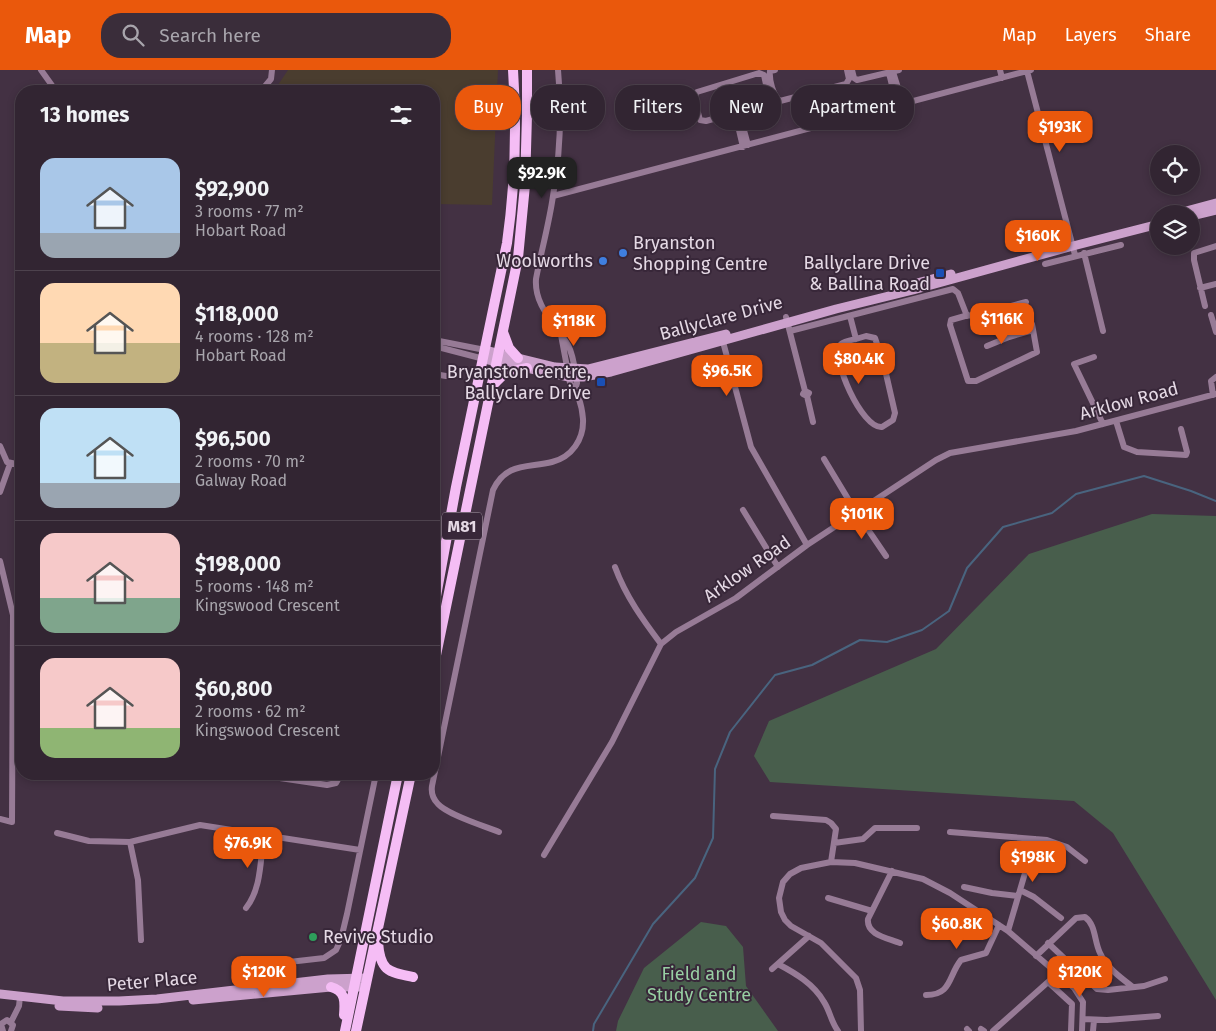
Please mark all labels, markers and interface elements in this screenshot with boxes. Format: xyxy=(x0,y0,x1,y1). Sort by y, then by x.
search box xyxy=(101,13,451,58)
text: Map xyxy=(25,21,71,49)
icon: search xyxy=(119,21,147,49)
text: Search here xyxy=(159,24,261,47)
text: Map xyxy=(1002,24,1037,46)
text: Layers xyxy=(1065,24,1117,46)
text: Share xyxy=(1145,24,1191,46)
chip: Buy xyxy=(455,85,521,130)
chip: Rent xyxy=(531,85,605,130)
chip: Filters xyxy=(615,85,700,130)
chip: New xyxy=(710,85,781,130)
chip: Apartment xyxy=(791,85,914,130)
icon: filters xyxy=(387,101,415,129)
text: 13 homes xyxy=(40,102,130,128)
pin: $193K xyxy=(1025,111,1095,153)
text: $193K xyxy=(1039,117,1081,136)
map controls xyxy=(1150,145,1200,255)
button: locate xyxy=(1150,145,1200,195)
pin: $92.9K xyxy=(501,156,583,199)
text: $92.9K xyxy=(518,163,566,182)
text: $92,900 xyxy=(195,176,269,202)
icon: home xyxy=(80,178,140,238)
text: 3 rooms · 77 m² xyxy=(195,202,304,221)
button: layers xyxy=(1150,205,1200,255)
pin: $160K xyxy=(1003,220,1073,262)
text: Hobart Road xyxy=(195,221,286,240)
text: $160K xyxy=(1016,226,1060,245)
place label: Bryanston Shopping Centre xyxy=(633,232,768,275)
marker: Bryanston Shopping Centre xyxy=(617,247,629,259)
place label: Woolworths xyxy=(496,250,593,272)
place label: Ballyclare Drive & Ballina Road xyxy=(804,252,930,295)
marker: Woolworths xyxy=(597,255,609,267)
marker: Ballyclare Drive & Ballina Road xyxy=(934,267,946,279)
street label: Ballyclare Drive xyxy=(657,291,785,345)
text: $118,000 xyxy=(195,301,279,327)
pin: $116K xyxy=(967,302,1037,345)
icon: home xyxy=(80,303,140,363)
pin: $118K xyxy=(539,304,609,347)
text: $116K xyxy=(981,309,1023,328)
text: $118K xyxy=(553,311,595,330)
text: 4 rooms · 128 m² xyxy=(195,327,314,346)
pin: $80.4K xyxy=(818,342,900,385)
text: Hobart Road xyxy=(195,346,286,365)
text: $80.4K xyxy=(834,349,884,368)
pin: $96.5K xyxy=(686,354,768,397)
place label: Bryanston Centre, Ballyclare Drive xyxy=(447,361,591,404)
text: $96.5K xyxy=(702,361,752,380)
marker: Bryanston Centre, Ballyclare Drive xyxy=(595,376,607,388)
street label: Arklow Road xyxy=(1077,377,1181,425)
text: $96,500 xyxy=(195,426,271,452)
icon: home xyxy=(80,428,140,488)
text: 2 rooms · 70 m² xyxy=(195,452,305,471)
text: Galway Road xyxy=(195,471,287,490)
pin: $101K xyxy=(827,498,897,540)
text: $101K xyxy=(841,504,883,523)
road number: M81 xyxy=(442,512,482,540)
street label: Arklow Road xyxy=(699,531,795,607)
text: $198,000 xyxy=(195,551,281,577)
icon: home xyxy=(80,553,140,613)
text: 5 rooms · 148 m² xyxy=(195,577,314,596)
text: Kingswood Crescent xyxy=(195,596,340,615)
text: $60,800 xyxy=(195,676,272,702)
icon: home xyxy=(80,678,140,738)
text: 2 rooms · 62 m² xyxy=(195,702,306,721)
text: Kingswood Crescent xyxy=(195,721,340,740)
pin: $76.9K xyxy=(207,826,289,869)
text: $76.9K xyxy=(224,833,272,852)
pin: $198K xyxy=(998,840,1068,883)
text: $198K xyxy=(1011,847,1055,866)
pin: $60.8K xyxy=(916,908,998,950)
text: $60.8K xyxy=(932,914,982,933)
place label: Revive Studio xyxy=(323,926,434,948)
marker: Revive Studio xyxy=(307,931,319,943)
pin: $120K xyxy=(229,956,299,998)
pin: $120K xyxy=(1045,956,1115,998)
text: $120K xyxy=(242,962,286,981)
text: $120K xyxy=(1058,962,1102,981)
park label: Field and Study Centre xyxy=(647,963,751,1006)
street label: Peter Place xyxy=(106,966,198,996)

